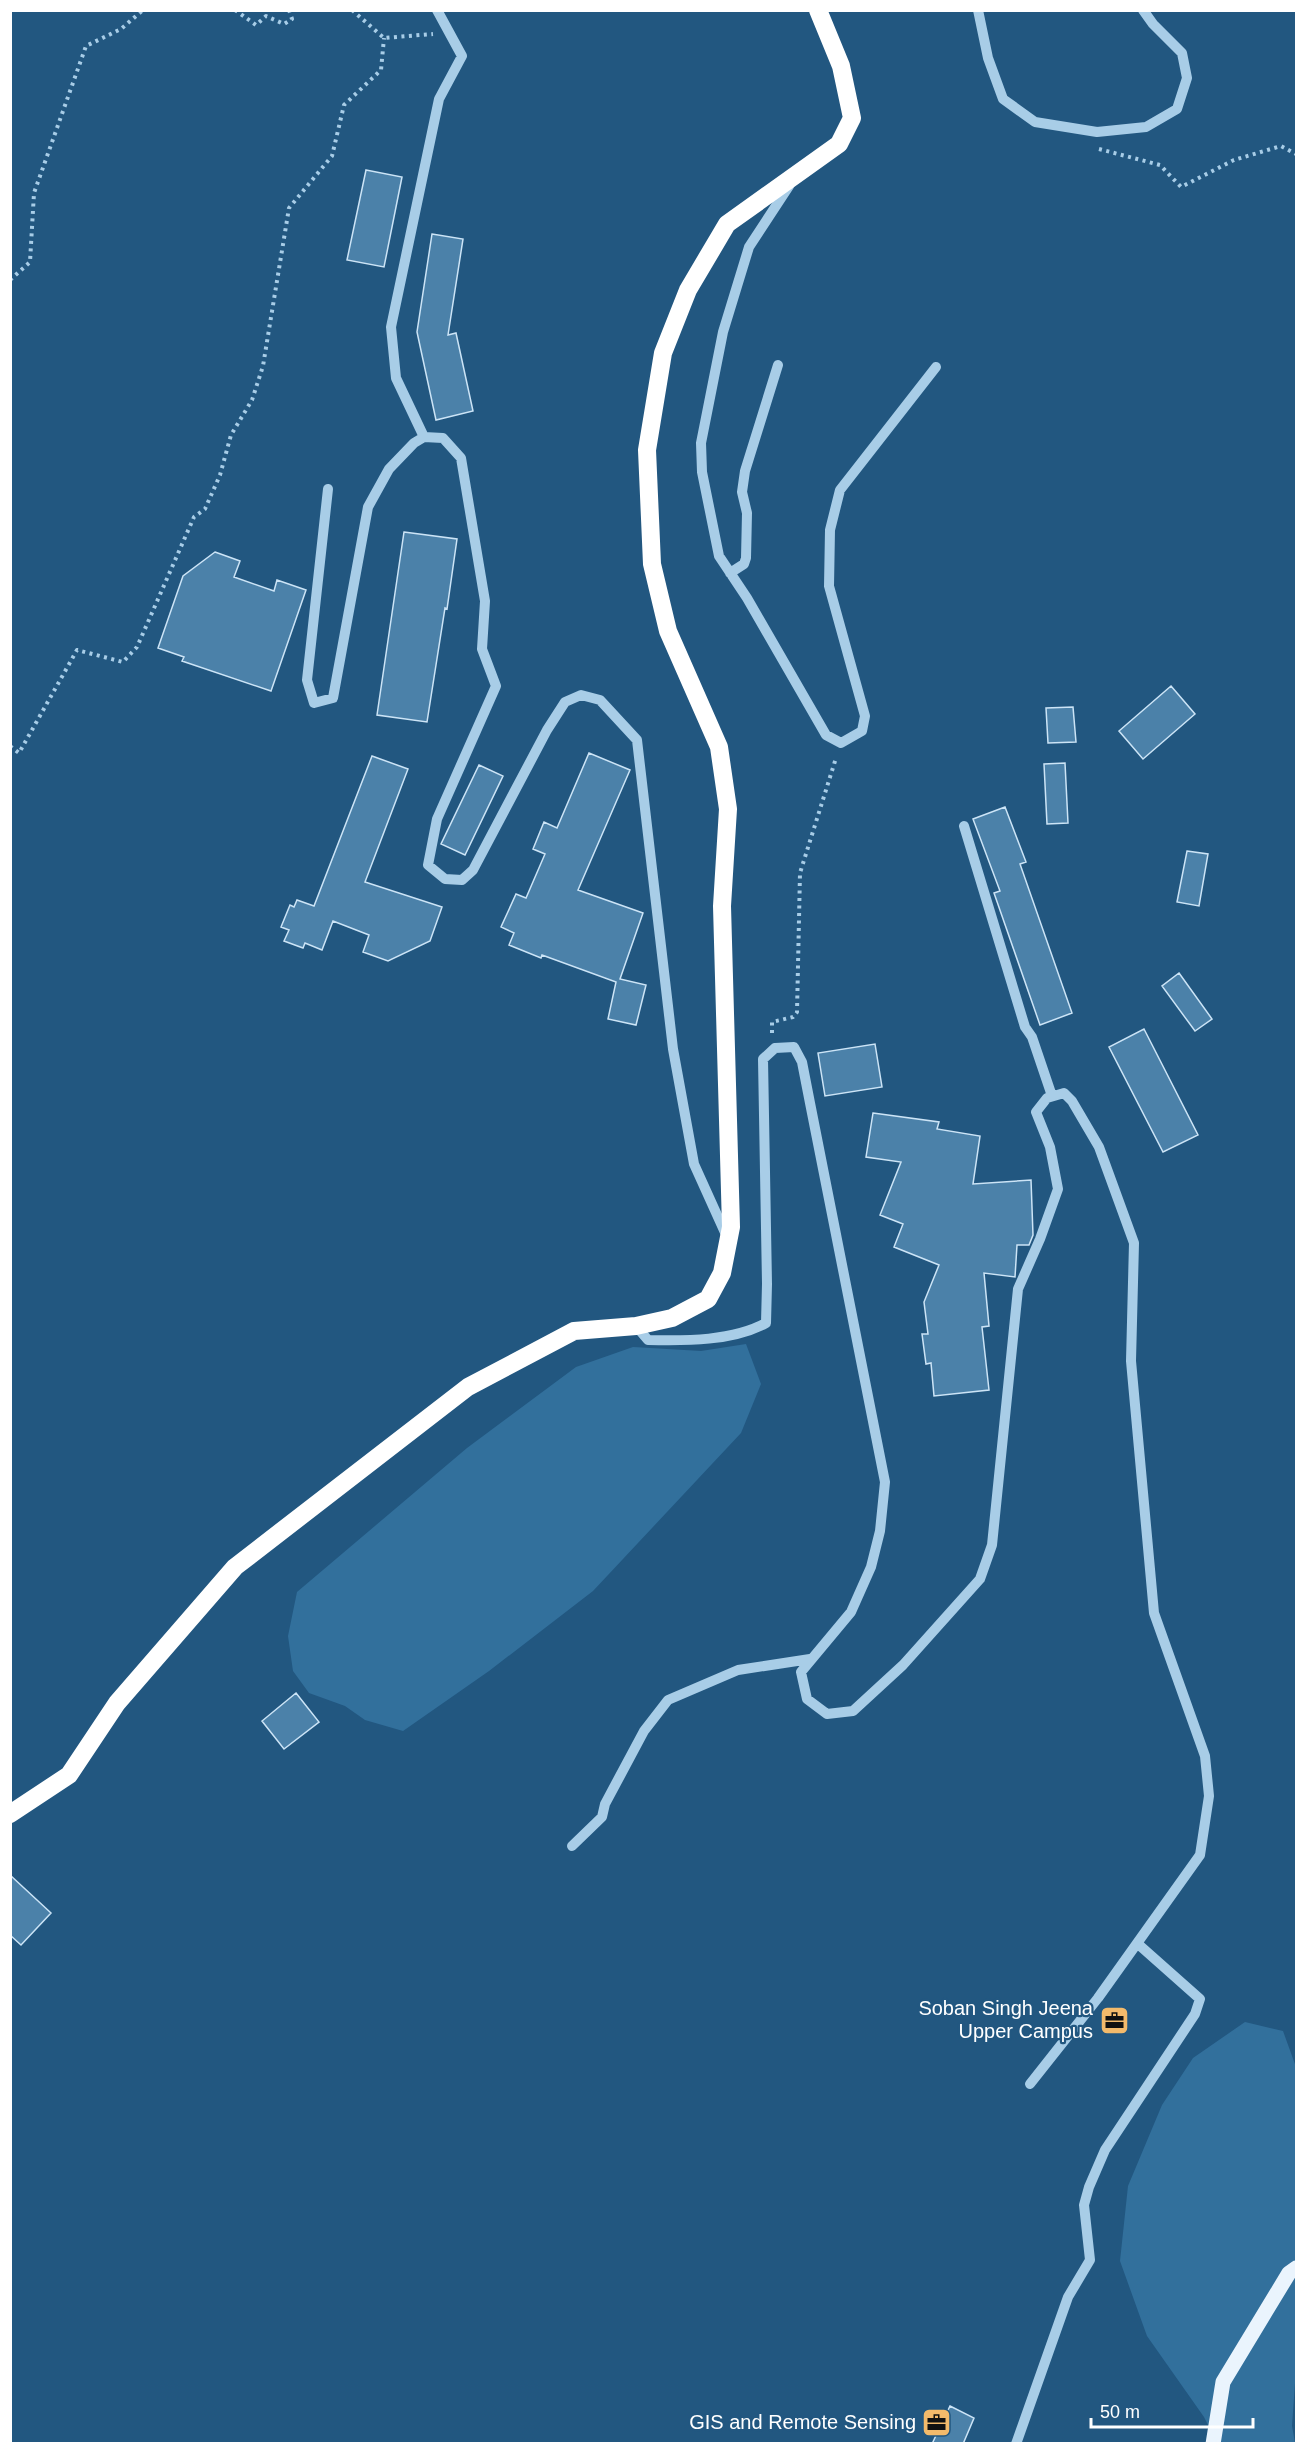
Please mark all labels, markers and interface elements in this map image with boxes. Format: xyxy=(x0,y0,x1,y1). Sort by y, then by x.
place label: Soban Singh Jeena Upper Campus xyxy=(918,1997,1094,2042)
office icon: Soban Singh Jeena Upper Campus xyxy=(1098,2004,1130,2036)
scale bar xyxy=(1091,2391,1253,2429)
text: 50 m xyxy=(1100,2402,1140,2422)
office icon: GIS and Remote Sensing xyxy=(921,2406,953,2438)
place label: GIS and Remote Sensing xyxy=(689,2411,916,2433)

